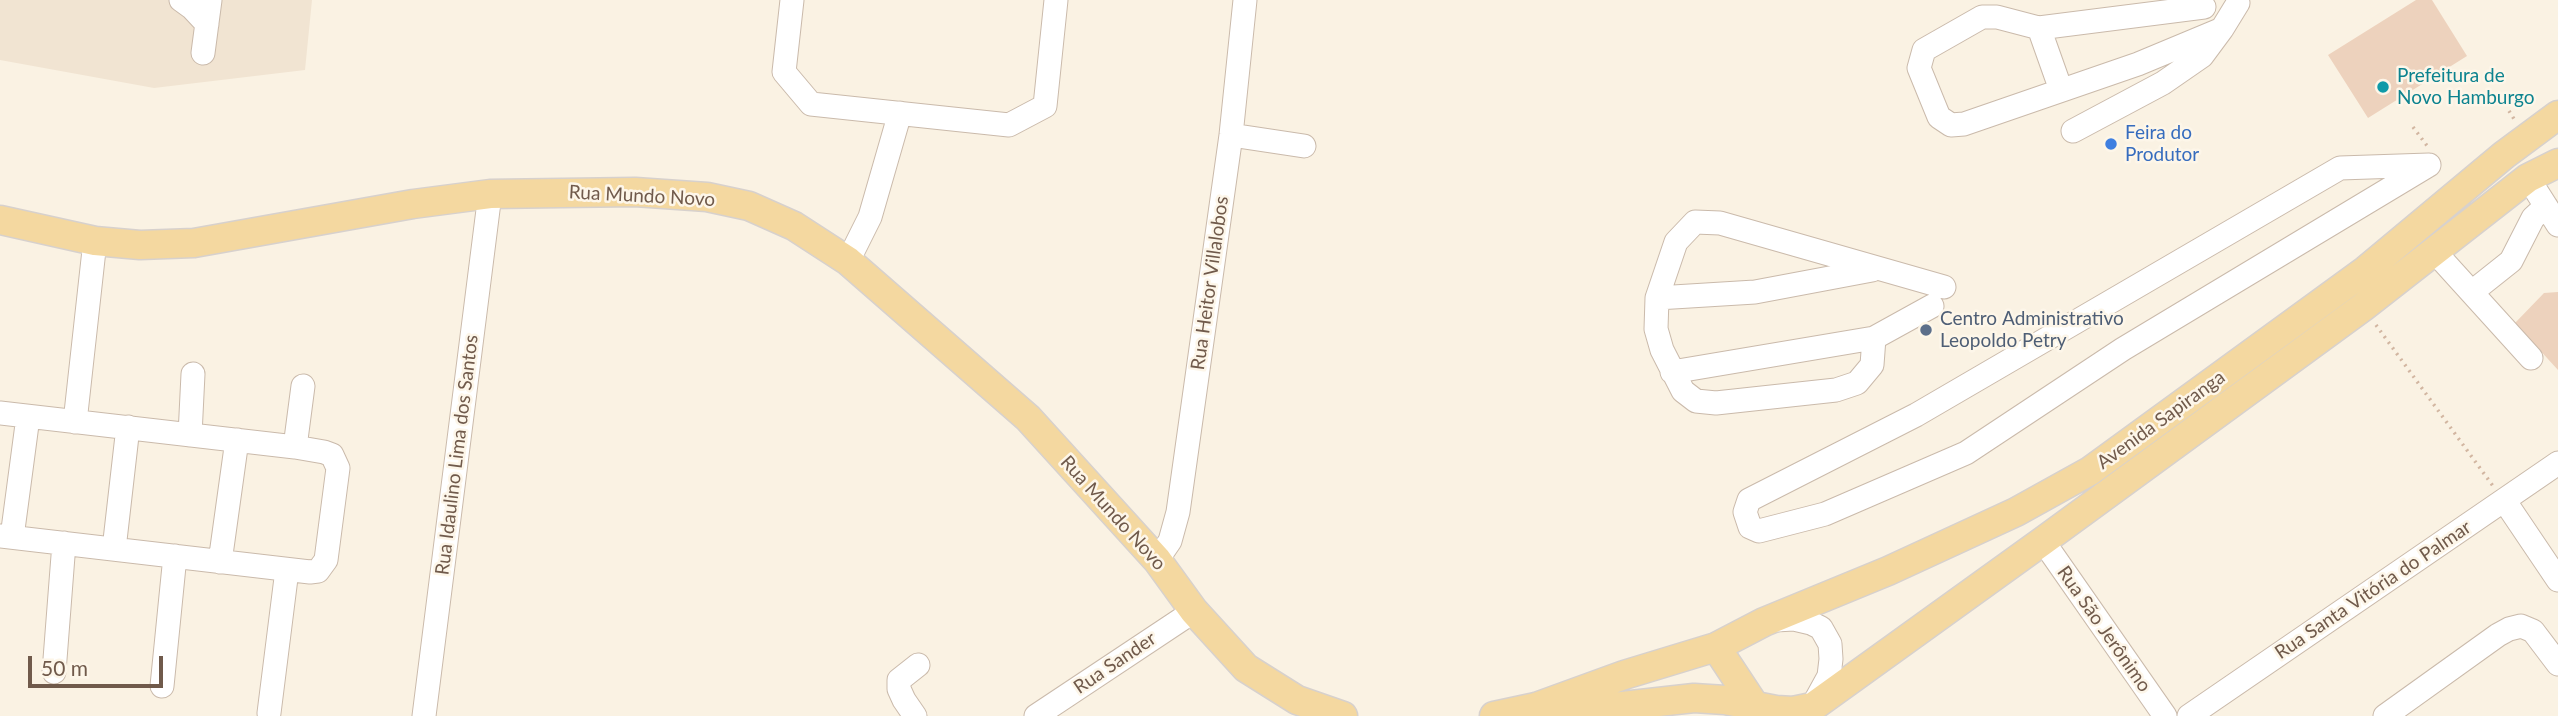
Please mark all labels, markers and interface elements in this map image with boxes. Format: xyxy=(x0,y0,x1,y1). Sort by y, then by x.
place label: Prefeitura de Novo Hamburgo xyxy=(2397,65,2535,109)
marker: Prefeitura de Novo Hamburgo xyxy=(2375,79,2391,95)
place label: Feira do Produtor xyxy=(2125,122,2199,166)
marker: Feira do Produtor xyxy=(2103,136,2119,152)
street label: Rua Mundo Novo xyxy=(568,181,716,211)
street label: Rua Heitor Villalobos xyxy=(1187,195,1233,371)
place label: Centro Administrativo Leopoldo Petry xyxy=(1940,308,2124,352)
marker: Centro Administrativo Leopoldo Petry xyxy=(1918,322,1934,338)
street label: Rua Idaulino Lima dos Santos xyxy=(431,334,483,576)
street label: Avenida Sapiranga xyxy=(2093,366,2229,474)
street label: Rua Mundo Novo xyxy=(1056,451,1170,575)
street label: Rua Santa Vitória do Palmar xyxy=(2271,516,2475,664)
street label: Rua São Jerônimo xyxy=(2052,562,2156,696)
street label: Rua Sander xyxy=(1070,627,1160,699)
scale bar xyxy=(32,642,166,686)
text: 50 m xyxy=(41,655,88,680)

